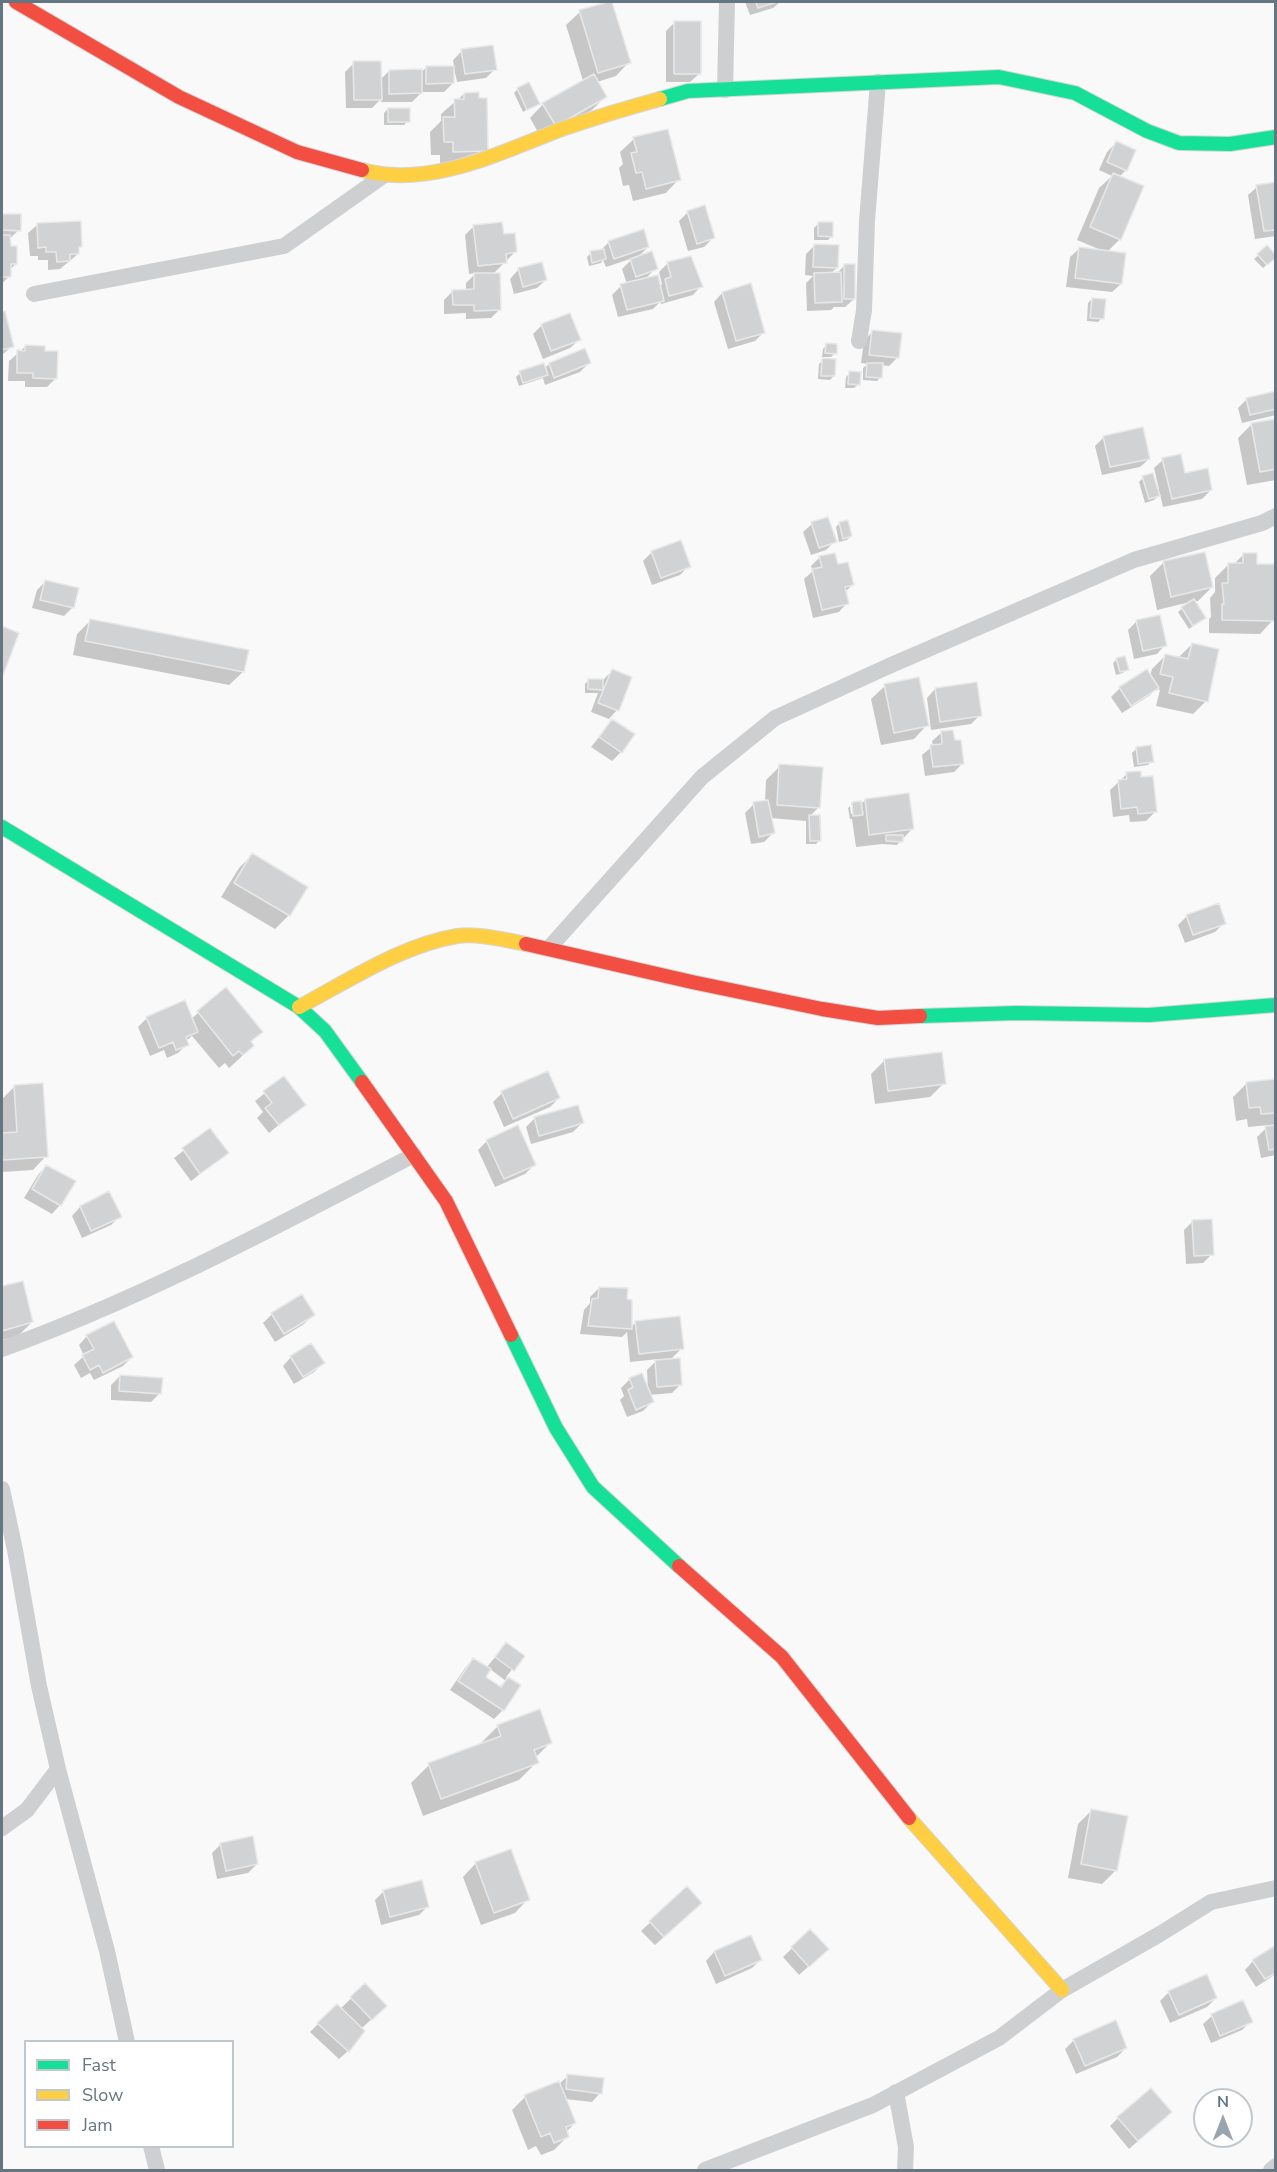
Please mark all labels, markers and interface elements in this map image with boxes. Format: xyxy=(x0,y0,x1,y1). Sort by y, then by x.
legend xyxy=(24,2040,234,2148)
text: Fast xyxy=(82,2053,116,2077)
text: Slow xyxy=(82,2083,123,2107)
north arrow xyxy=(1193,2088,1253,2148)
text: N xyxy=(1217,2091,1229,2113)
text: Jam xyxy=(82,2113,113,2137)

